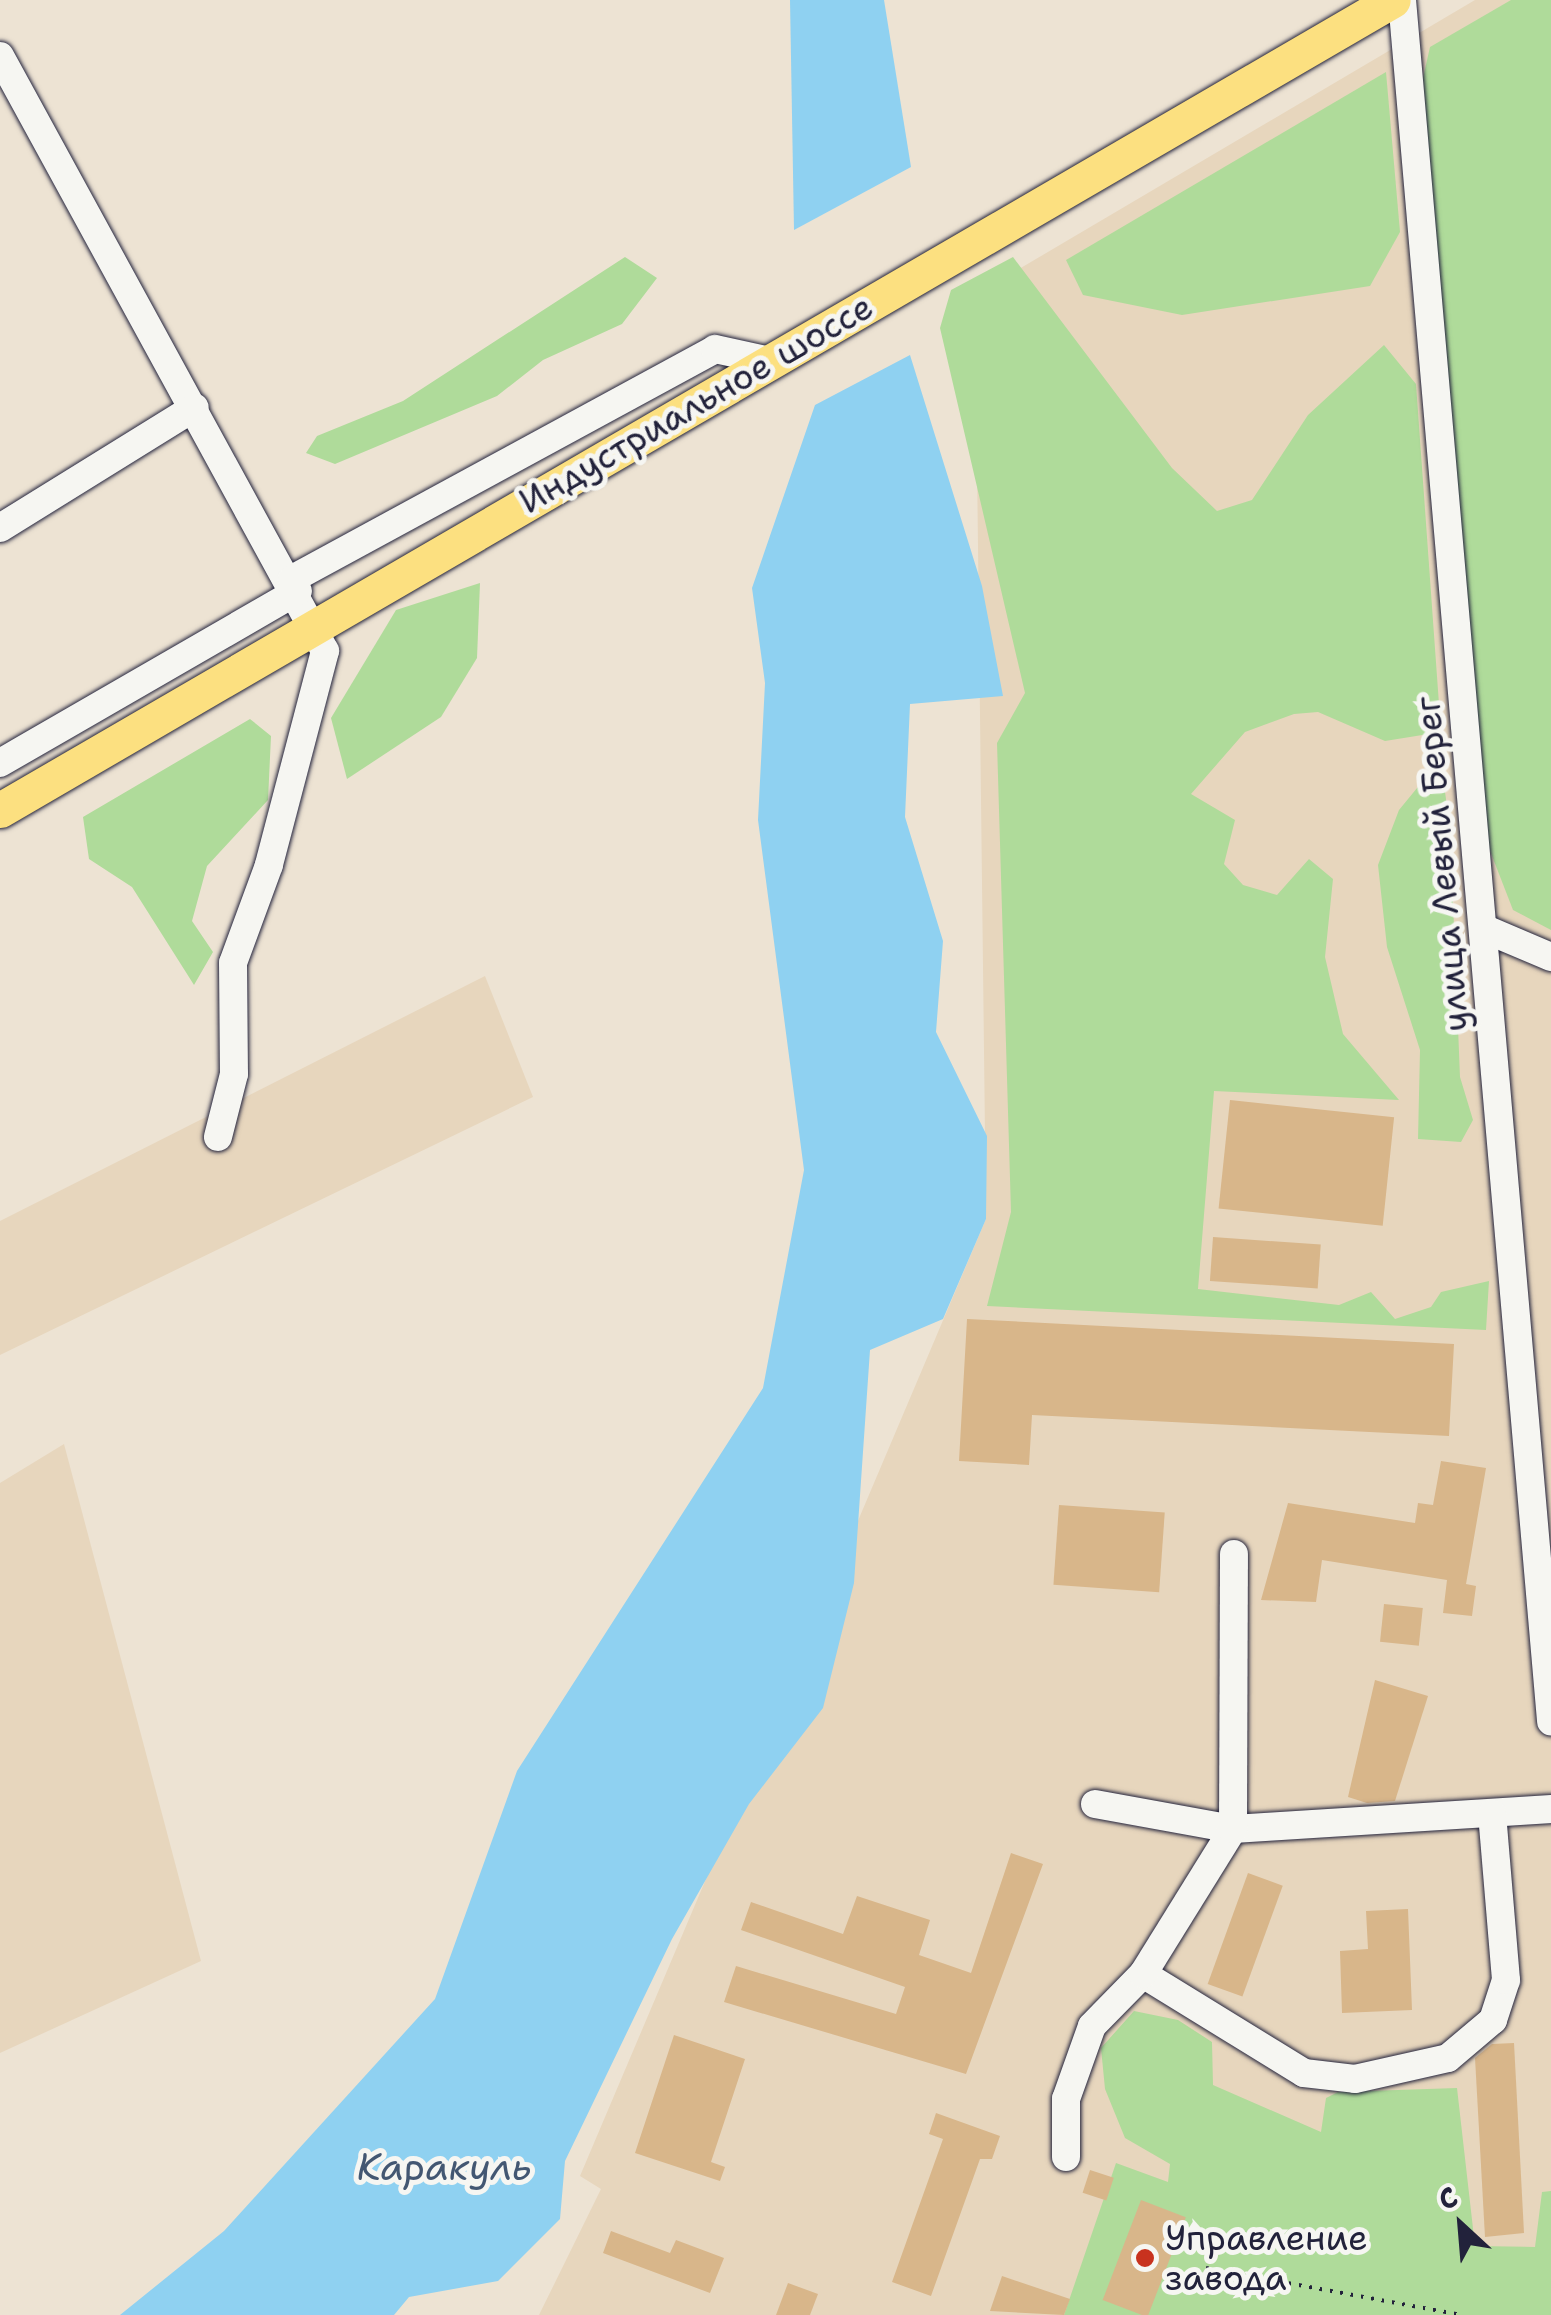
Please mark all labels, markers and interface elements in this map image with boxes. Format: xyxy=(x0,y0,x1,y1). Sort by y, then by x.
street label: Индустриальное шоссе xyxy=(512,285,880,523)
street label: улица Левый Берег xyxy=(1406,694,1478,1034)
water label: Каракуль xyxy=(357,2144,531,2190)
north arrow xyxy=(1411,2175,1511,2275)
text: С xyxy=(1432,2177,1464,2219)
place label: Управление завода xyxy=(1165,2217,1368,2299)
marker: Управление завода xyxy=(1134,2247,1156,2269)

